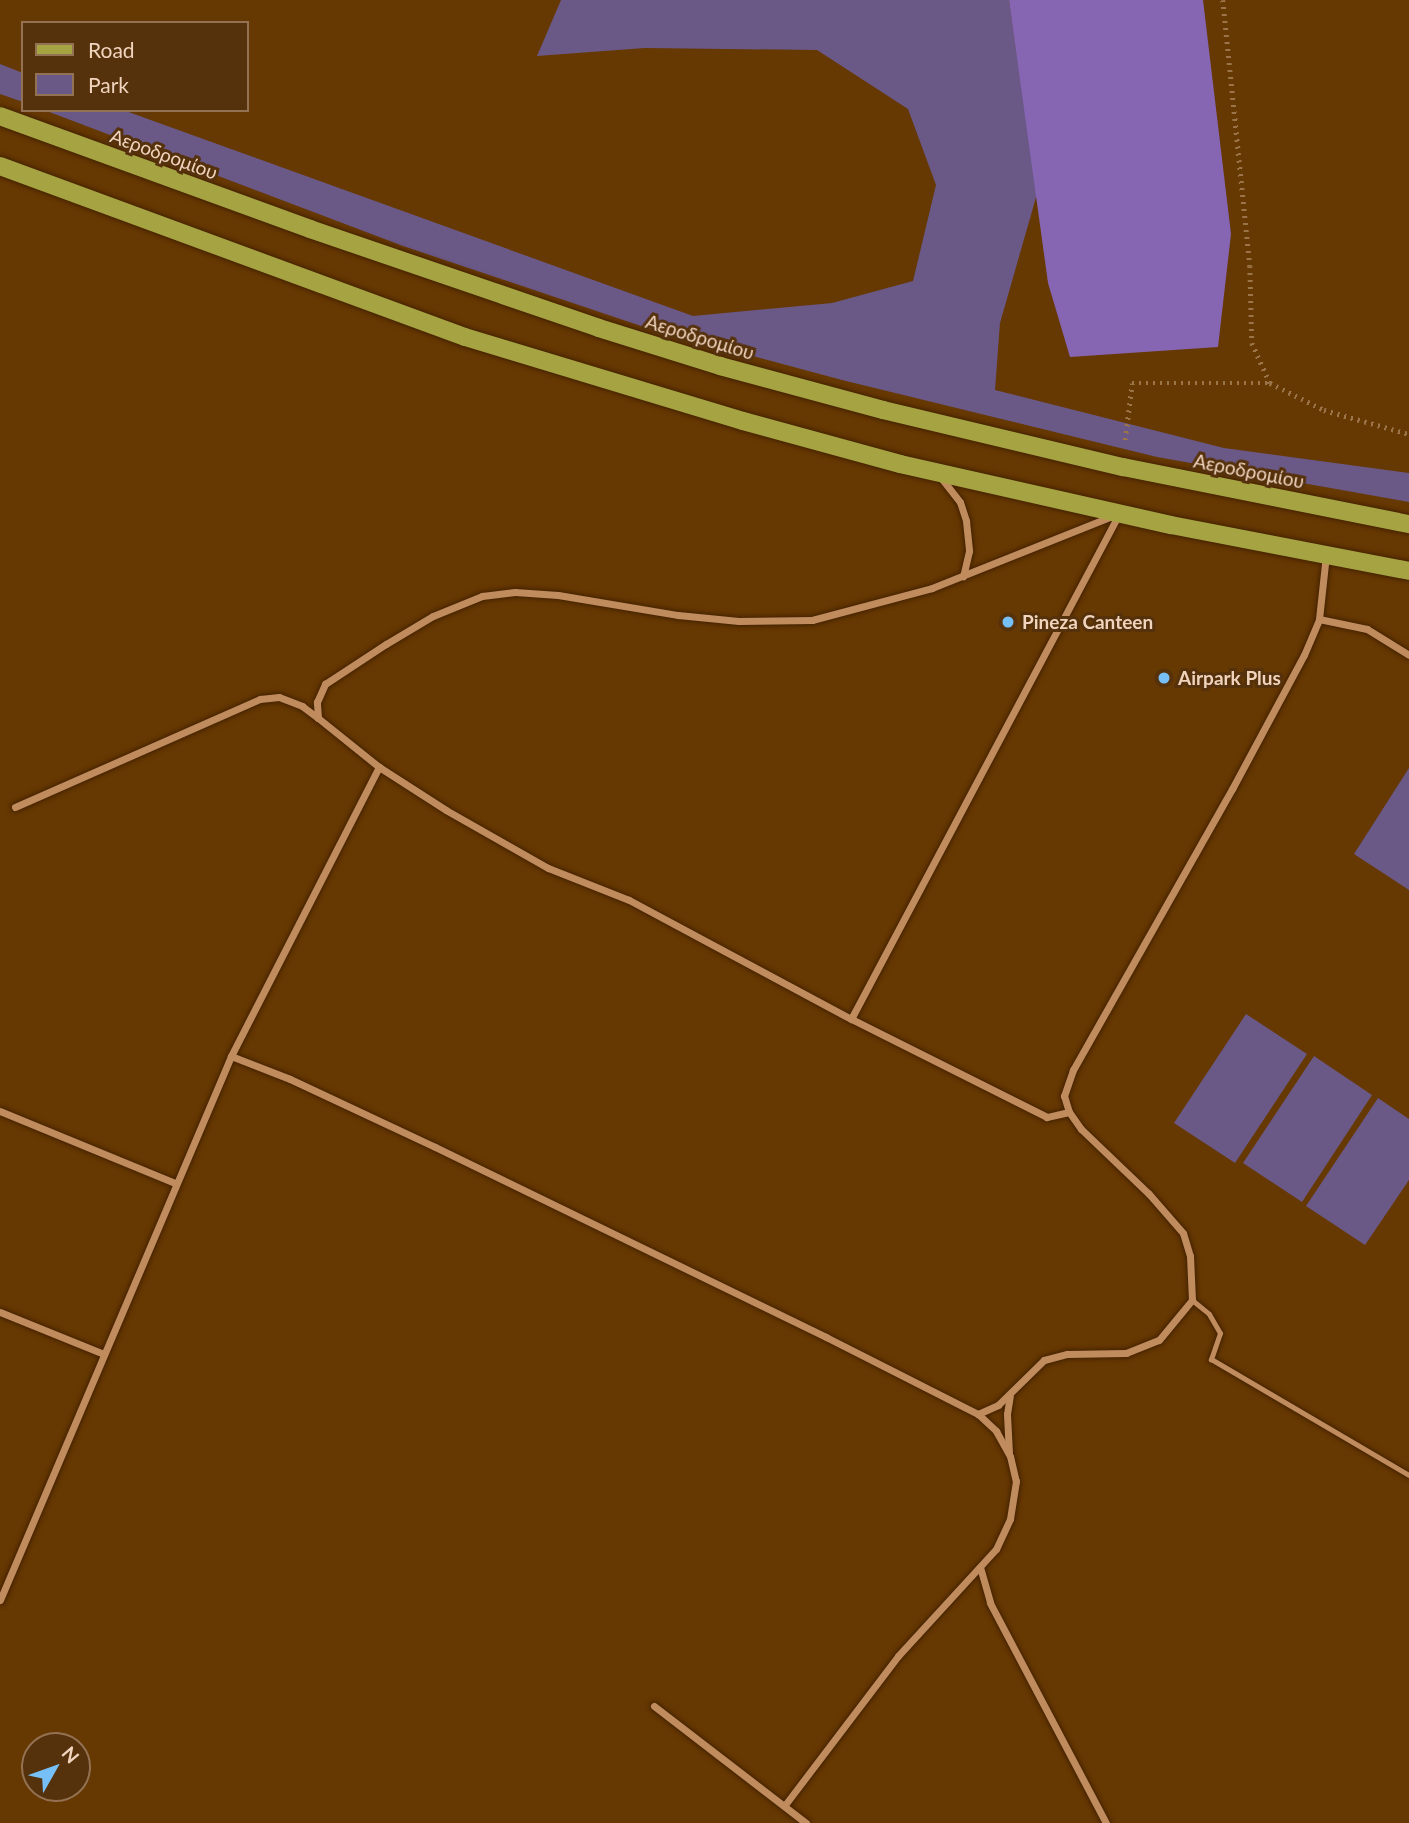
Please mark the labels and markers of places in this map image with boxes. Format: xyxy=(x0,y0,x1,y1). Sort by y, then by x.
place label: Pineza Canteen xyxy=(1022,611,1153,633)
marker: Pineza Canteen xyxy=(1000,614,1016,630)
place label: Airpark Plus xyxy=(1178,667,1281,689)
marker: Airpark Plus xyxy=(1156,670,1172,686)

